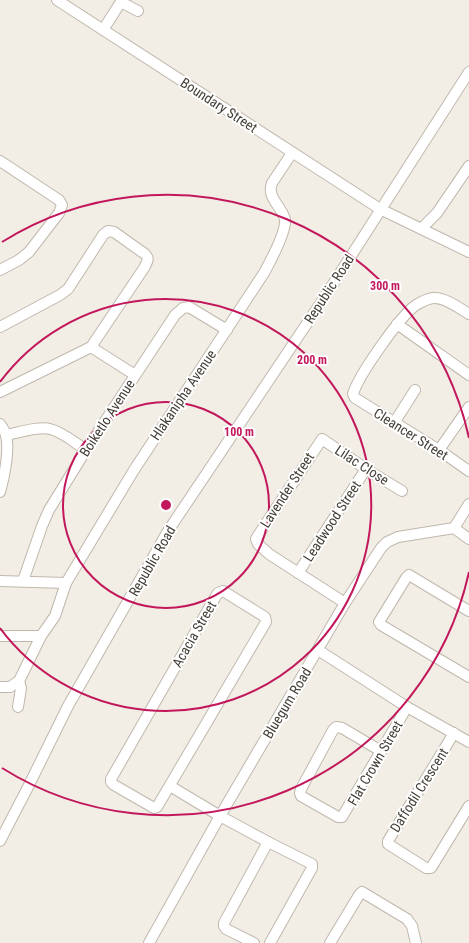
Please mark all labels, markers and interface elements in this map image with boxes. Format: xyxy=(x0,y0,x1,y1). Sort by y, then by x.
street label: Boundary Street xyxy=(178,74,260,136)
street label: Republic Road xyxy=(301,252,357,326)
text: 300 m xyxy=(370,279,400,293)
street label: Hlakanipha Avenue xyxy=(147,346,219,443)
text: 200 m xyxy=(297,353,327,367)
street label: Boiketlo Avenue xyxy=(76,376,138,459)
street label: Cleancer Street xyxy=(371,405,451,463)
text: 100 m xyxy=(224,425,254,439)
street label: Lilac Close xyxy=(332,442,392,488)
street label: Lavender Street xyxy=(257,449,317,531)
street label: Leadwood Street xyxy=(300,478,364,564)
centre of rings xyxy=(159,498,173,512)
street label: Republic Road xyxy=(125,523,179,599)
street label: Acacia Street xyxy=(169,598,219,670)
street label: Bluegum Road xyxy=(260,665,314,741)
street label: Flat Crown Street xyxy=(344,718,406,808)
street label: Daffodil Crescent xyxy=(387,745,451,835)

